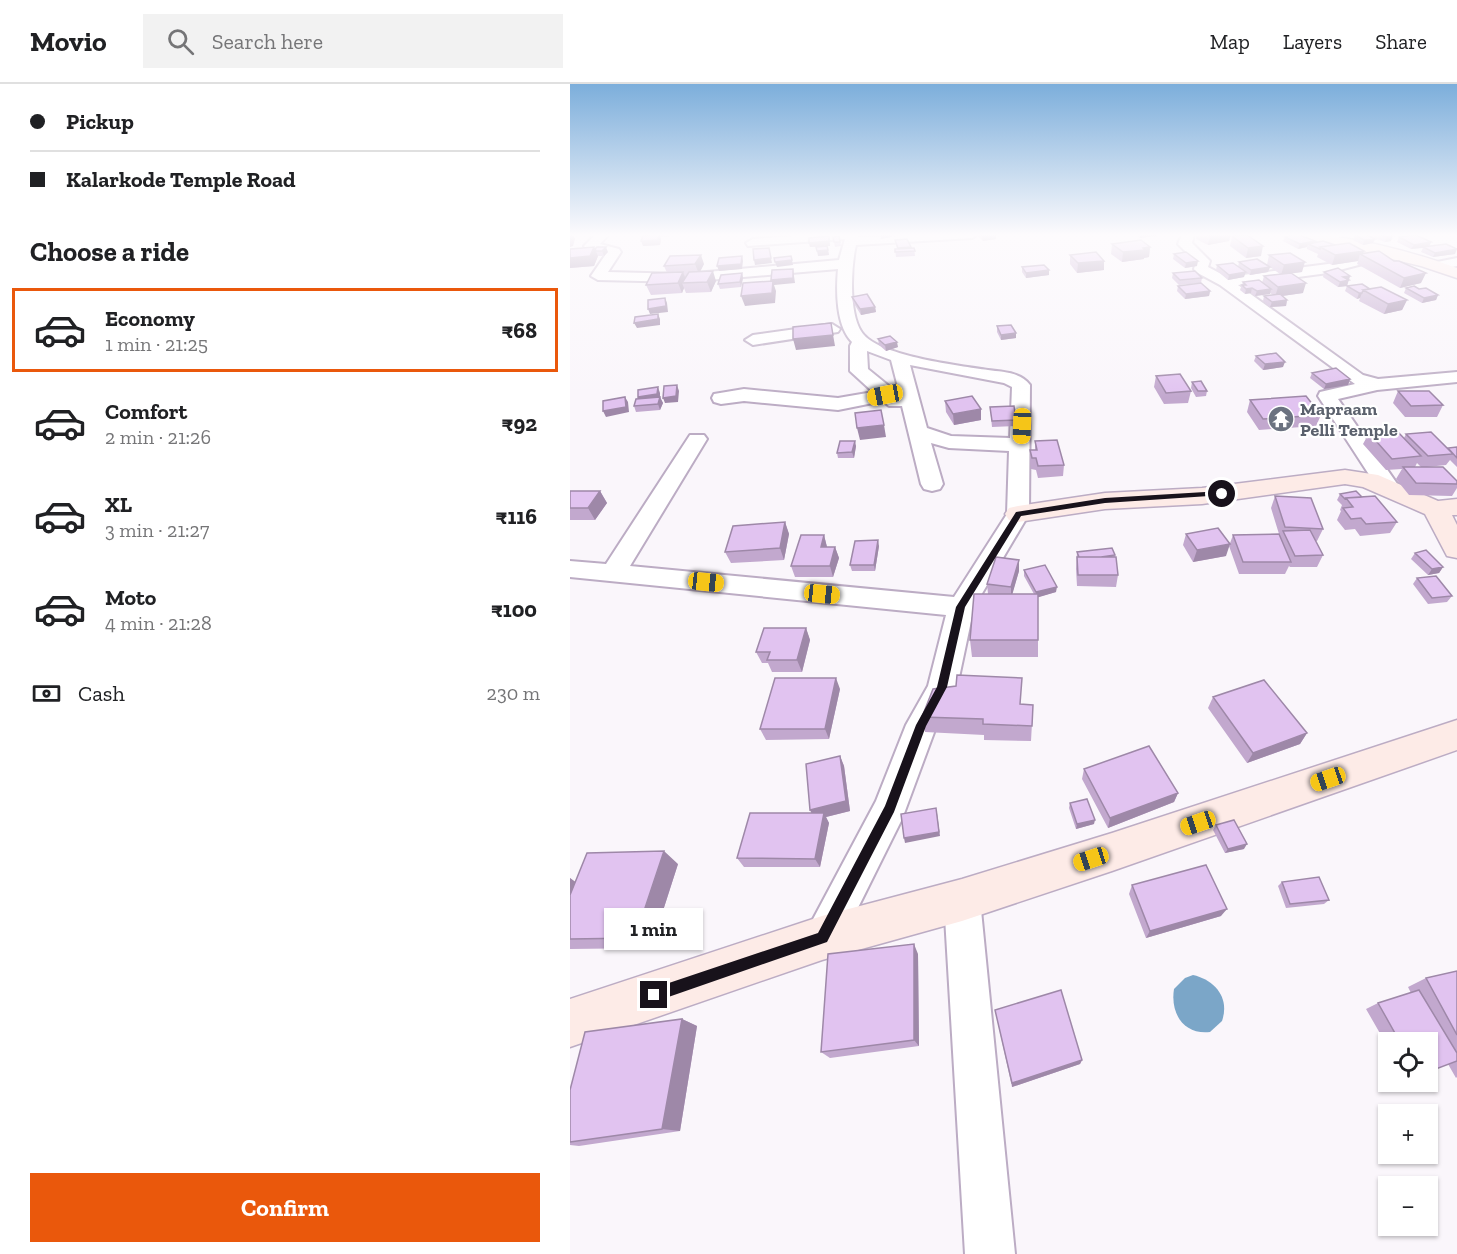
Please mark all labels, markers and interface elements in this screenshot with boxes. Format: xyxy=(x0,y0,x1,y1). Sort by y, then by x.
search box xyxy=(143,14,563,68)
text: Movio xyxy=(30,25,107,58)
icon: search xyxy=(164,25,197,58)
text: Search here xyxy=(212,28,323,55)
text: Map xyxy=(1210,29,1250,54)
text: Layers xyxy=(1283,29,1342,54)
text: Share xyxy=(1375,29,1427,54)
text: Pickup xyxy=(66,108,134,135)
text: Kalarkode Temple Road xyxy=(66,166,296,193)
text: Choose a ride xyxy=(30,236,189,268)
icon: car xyxy=(33,303,87,357)
text: Economy xyxy=(105,305,195,332)
text: ₹68 xyxy=(501,317,537,344)
text: 1 min · 21:25 xyxy=(105,332,208,356)
car xyxy=(866,383,904,407)
icon: car xyxy=(33,396,87,450)
text: Comfort xyxy=(105,398,187,425)
place label: Mapraam Pelli Temple xyxy=(1300,398,1398,441)
temple icon: Mapraam Pelli Temple xyxy=(1266,404,1296,434)
car xyxy=(1012,408,1032,444)
text: ₹92 xyxy=(502,410,537,437)
text: 2 min · 21:26 xyxy=(105,425,211,449)
route start xyxy=(1208,480,1235,507)
icon: car xyxy=(33,489,87,543)
text: XL xyxy=(105,491,132,518)
text: ₹116 xyxy=(496,503,537,530)
text: 3 min · 21:27 xyxy=(105,518,209,542)
car xyxy=(687,571,725,593)
icon: car xyxy=(33,582,87,636)
car xyxy=(803,583,841,605)
text: Moto xyxy=(105,584,156,611)
text: ₹100 xyxy=(491,596,537,623)
text: 4 min · 21:28 xyxy=(105,611,212,635)
icon: cash xyxy=(30,677,63,710)
text: Cash xyxy=(78,680,125,707)
text: 230 m xyxy=(487,681,540,705)
car xyxy=(1308,765,1348,793)
car xyxy=(1178,809,1218,837)
car xyxy=(1071,845,1111,873)
callout: 1 min xyxy=(604,908,704,950)
text: 1 min xyxy=(630,917,677,941)
route end xyxy=(640,981,667,1008)
map controls xyxy=(1378,1032,1438,1236)
button: locate xyxy=(1378,1032,1438,1092)
button: + xyxy=(1378,1104,1438,1164)
button: Confirm xyxy=(30,1173,540,1242)
button: − xyxy=(1378,1176,1438,1236)

